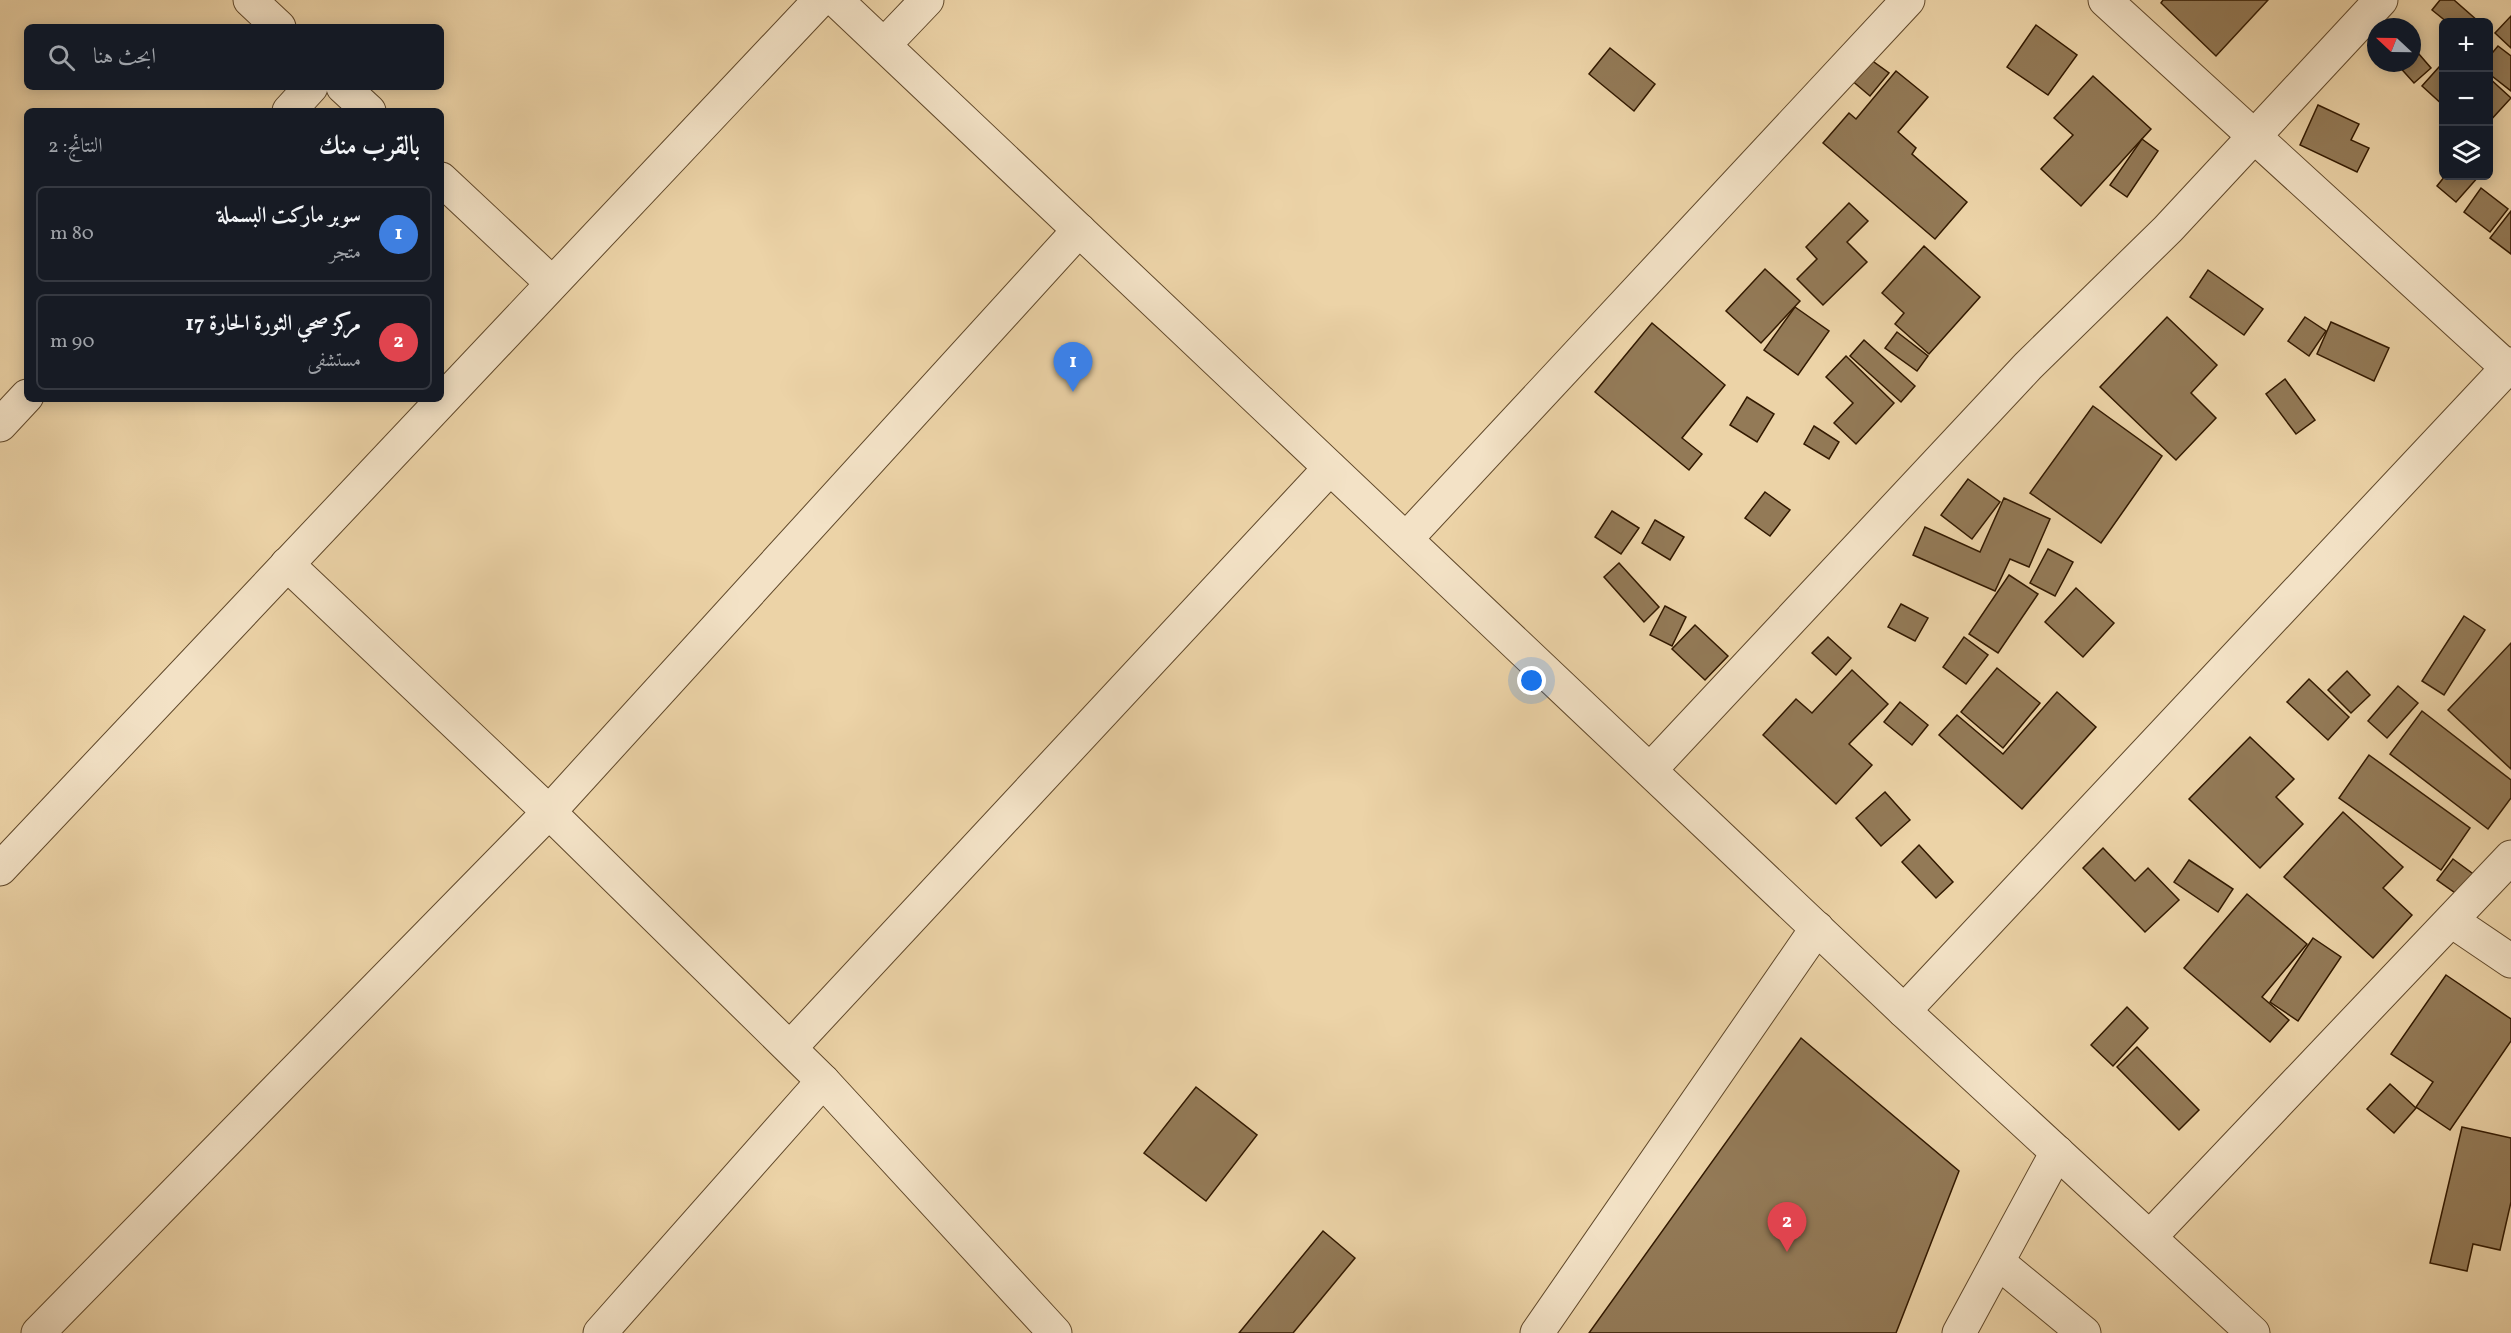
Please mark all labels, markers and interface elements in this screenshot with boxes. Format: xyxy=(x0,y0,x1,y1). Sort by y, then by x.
north arrow xyxy=(2367,18,2421,72)
map controls xyxy=(2439,18,2493,180)
button: + xyxy=(2439,18,2493,72)
search box xyxy=(24,24,444,90)
icon: search xyxy=(45,41,78,74)
text: ابحث هنا xyxy=(93,42,156,73)
button: − xyxy=(2439,72,2493,126)
button: layers xyxy=(2439,126,2493,180)
text: بالقرب منك xyxy=(319,129,420,165)
text: النتائج: 2 xyxy=(48,133,103,161)
text: سوبر ماركت البسملة xyxy=(217,201,361,232)
text: 80 m xyxy=(50,220,94,248)
text: 1 xyxy=(394,220,403,248)
text: متجر xyxy=(329,239,361,267)
text: مركز صحي الثورة الحارة 17 xyxy=(185,309,361,340)
text: 90 m xyxy=(50,328,95,356)
text: 2 xyxy=(393,328,404,356)
pin: 1 xyxy=(1054,342,1092,392)
text: مستشفى xyxy=(308,347,361,375)
your location xyxy=(1517,666,1546,695)
pin: 2 xyxy=(1768,1202,1806,1252)

